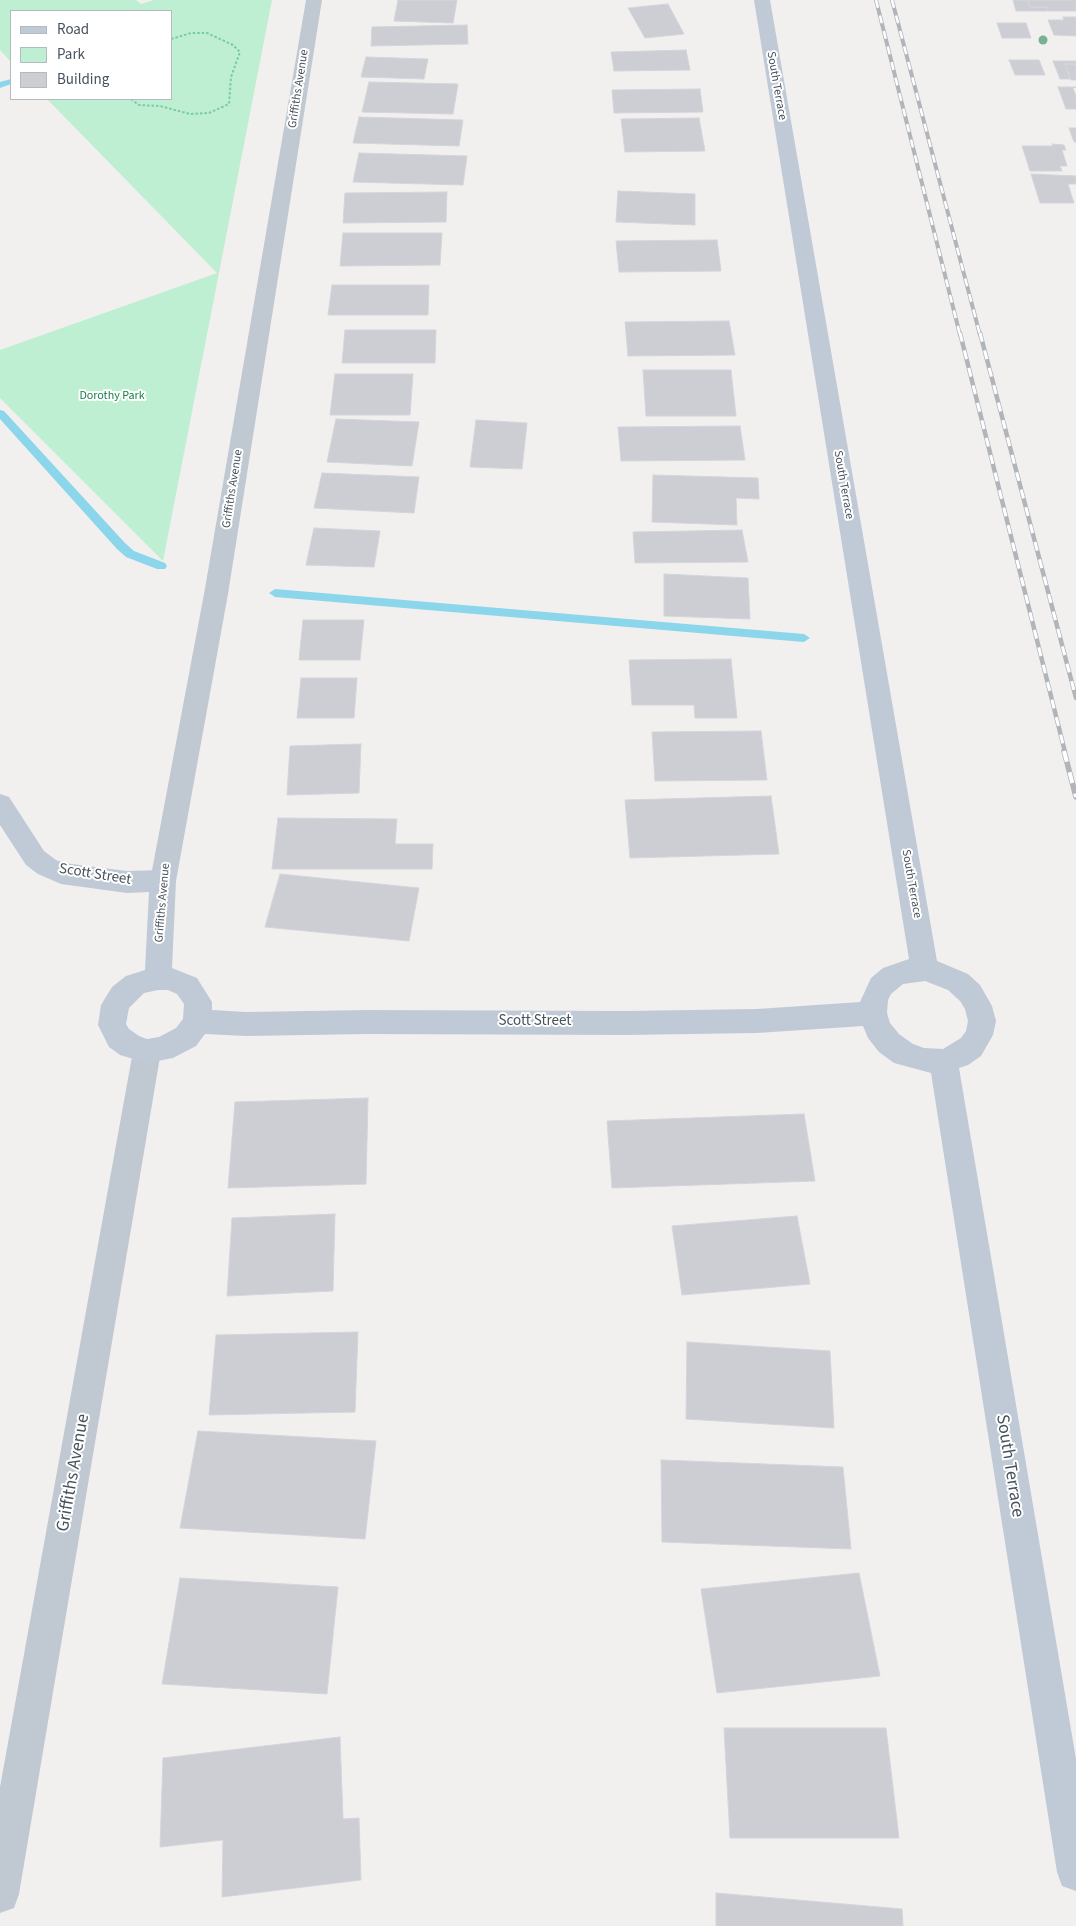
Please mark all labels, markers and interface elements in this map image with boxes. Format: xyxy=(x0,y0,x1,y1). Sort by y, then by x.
legend xyxy=(10,10,172,100)
text: Road xyxy=(57,19,89,40)
text: Park xyxy=(57,44,85,65)
street label: Griffiths Avenue xyxy=(286,49,312,129)
street label: South Terrace xyxy=(763,51,789,121)
text: Building xyxy=(57,69,109,90)
park label: Dorothy Park xyxy=(79,389,145,403)
street label: Griffiths Avenue xyxy=(220,449,246,529)
street label: South Terrace xyxy=(830,450,856,520)
street label: South Terrace xyxy=(898,849,924,919)
street label: Scott Street xyxy=(58,860,132,890)
street label: Griffiths Avenue xyxy=(152,863,174,943)
street label: Scott Street xyxy=(499,1013,571,1031)
street label: Griffiths Avenue xyxy=(53,1412,95,1534)
street label: South Terrace xyxy=(990,1413,1028,1519)

